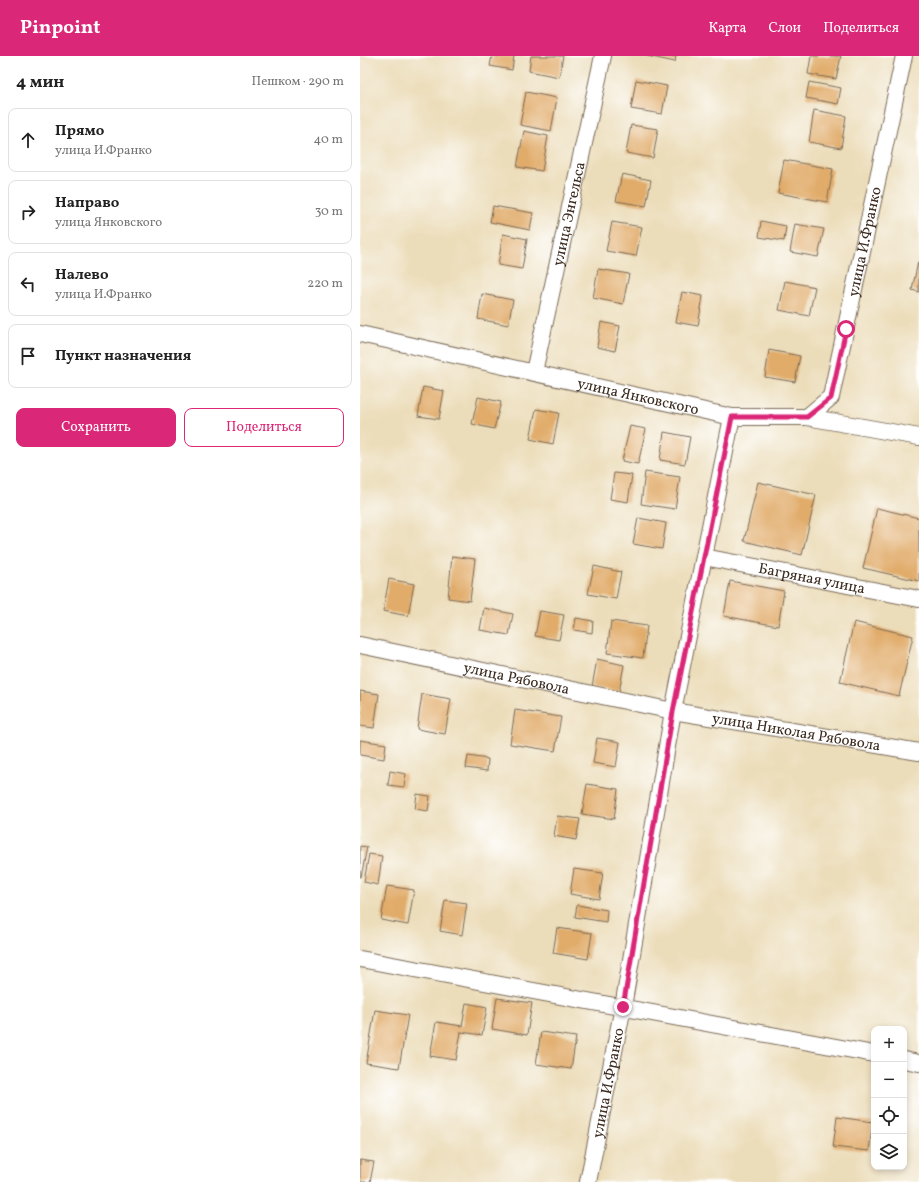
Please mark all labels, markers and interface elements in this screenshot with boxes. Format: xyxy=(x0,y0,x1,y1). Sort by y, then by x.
text: Pinpoint xyxy=(20,15,100,41)
text: Карта xyxy=(708,19,746,38)
text: Слои xyxy=(768,19,801,38)
text: Поделиться xyxy=(823,19,899,38)
text: 4 мин xyxy=(16,71,64,94)
text: Пешком · 290 m xyxy=(252,73,344,91)
text: Прямо xyxy=(55,121,104,142)
icon: ahead xyxy=(17,129,39,151)
text: 40 m xyxy=(314,131,343,149)
text: улица И.Франко xyxy=(55,142,152,160)
street label: улица Энгельса xyxy=(548,160,592,268)
street label: улица И.Франко xyxy=(844,185,888,299)
text: Направо xyxy=(55,193,119,214)
icon: right xyxy=(17,201,39,223)
text: 30 m xyxy=(315,203,343,221)
text: улица Янковского xyxy=(55,214,162,232)
text: Налево xyxy=(55,265,109,286)
icon: left xyxy=(17,273,39,295)
text: 220 m xyxy=(307,275,343,293)
text: улица И.Франко xyxy=(55,286,152,304)
route start xyxy=(837,320,855,338)
icon: arrive xyxy=(17,345,39,367)
text: Пункт назначения xyxy=(55,346,191,367)
street label: улица Янковского xyxy=(575,374,701,421)
button: Сохранить xyxy=(16,408,176,447)
button: Поделиться xyxy=(184,408,344,447)
street label: Багряная улица xyxy=(756,559,867,600)
street label: улица Рябовола xyxy=(461,658,571,701)
street label: улица Николая Рябовола xyxy=(710,709,882,757)
route end xyxy=(614,998,632,1016)
street label: улица И.Франко xyxy=(588,1026,631,1140)
map controls xyxy=(871,1026,907,1170)
button: + xyxy=(871,1026,907,1062)
button: − xyxy=(871,1062,907,1098)
button: locate xyxy=(871,1098,907,1134)
button: layers xyxy=(871,1134,907,1170)

